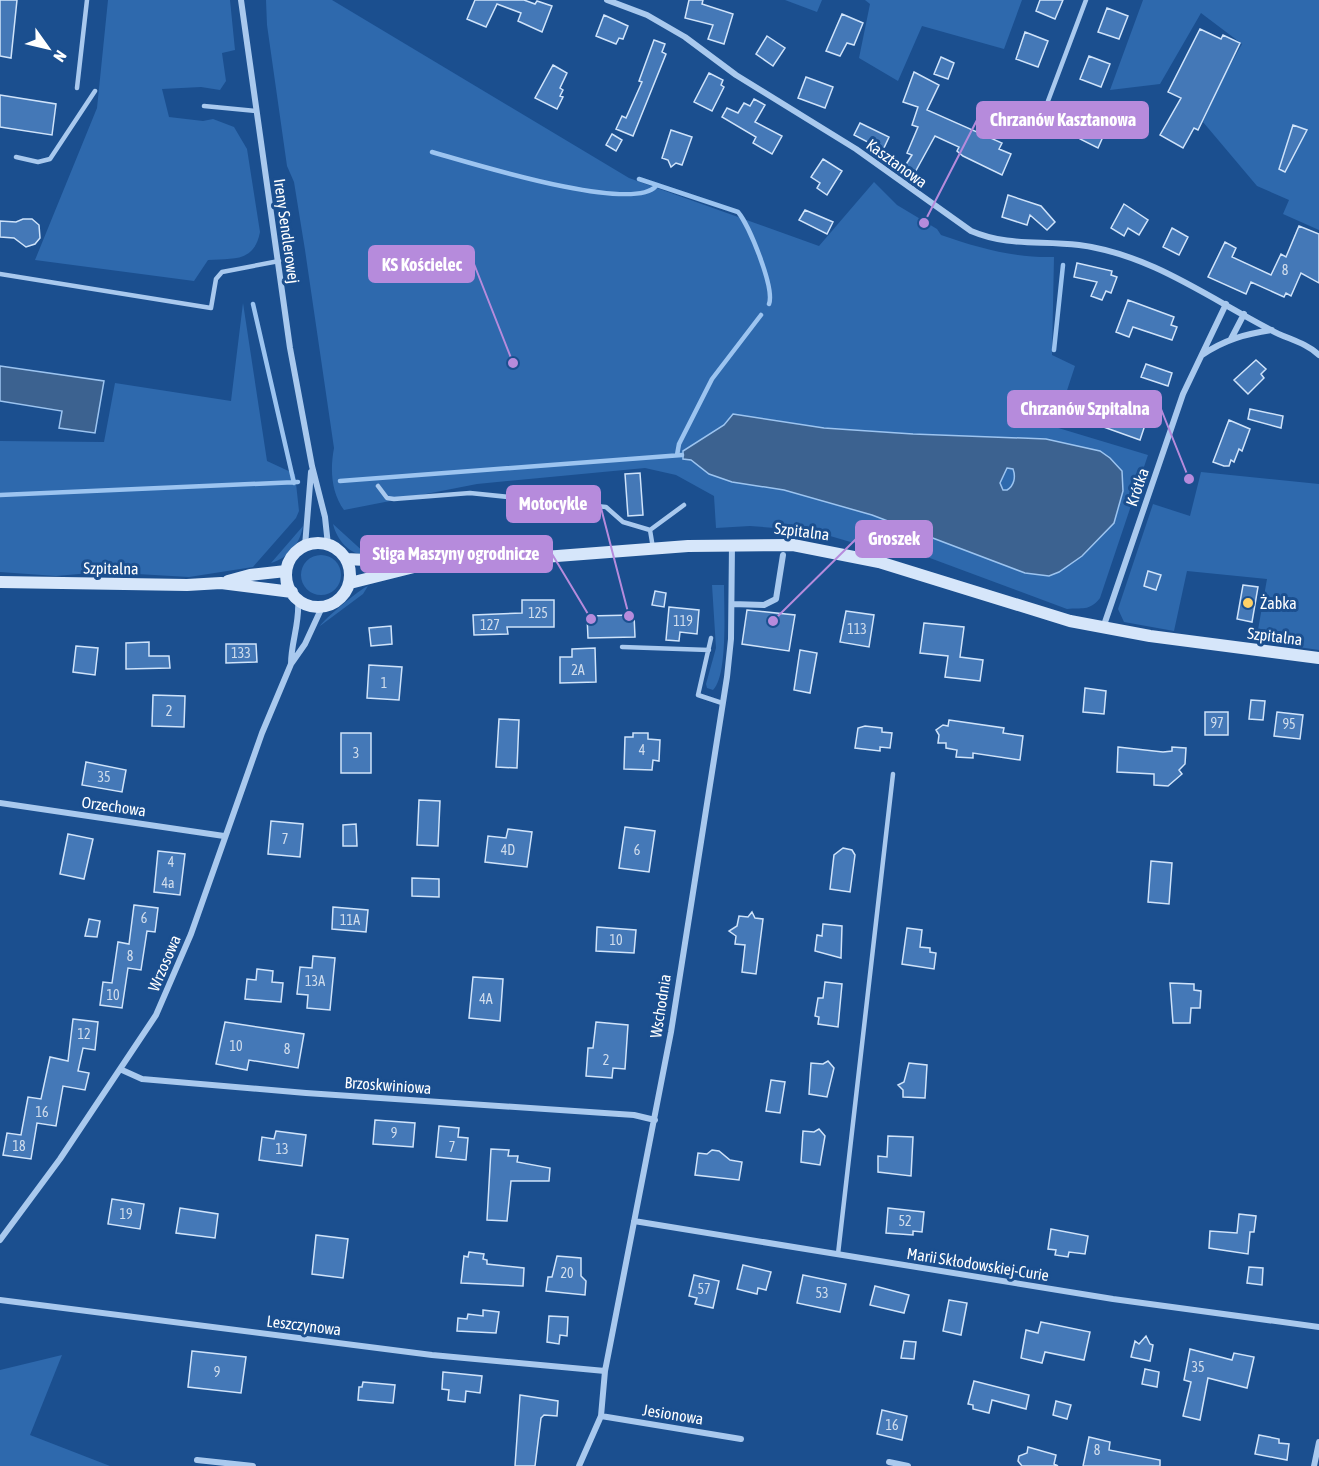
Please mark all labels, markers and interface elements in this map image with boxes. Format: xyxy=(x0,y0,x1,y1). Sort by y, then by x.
north arrow xyxy=(18,18,78,78)
text: N xyxy=(50,47,71,65)
callout: Chrzanów Kasztanowa xyxy=(977,102,1148,138)
text: Chrzanów Kasztanowa xyxy=(990,109,1136,130)
street label: Kasztanowa xyxy=(863,135,931,191)
street label: Ireny Sendlerowej xyxy=(270,177,303,285)
callout: KS Kościelec xyxy=(369,246,474,282)
text: KS Kościelec xyxy=(382,254,463,275)
house number: 8 xyxy=(1282,262,1289,278)
callout: Chrzanów Szpitalna xyxy=(1008,391,1161,427)
text: Chrzanów Szpitalna xyxy=(1020,398,1150,419)
street label: Krótka xyxy=(1122,466,1152,508)
callout: Motocykle xyxy=(507,486,600,522)
text: Motocykle xyxy=(519,493,587,514)
street label: Szpitalna xyxy=(773,519,831,544)
callout: Groszek xyxy=(856,521,932,557)
text: Groszek xyxy=(868,528,921,549)
callout: Stiga Maszyny ogrodnicze xyxy=(361,536,552,572)
text: Stiga Maszyny ogrodnicze xyxy=(373,543,539,564)
street label: Szpitalna xyxy=(83,559,139,578)
place label: Żabka xyxy=(1260,594,1297,612)
marker: Żabka xyxy=(1241,596,1255,610)
house number: 125 xyxy=(528,605,548,621)
house number: 119 xyxy=(673,613,693,629)
house number: 127 xyxy=(480,617,500,633)
house number: 113 xyxy=(847,621,867,637)
street label: Szpitalna xyxy=(1246,624,1304,649)
house number: 133 xyxy=(231,645,251,661)
house number: 2A xyxy=(571,662,585,678)
house number: 1 xyxy=(381,675,387,691)
house number: 2 xyxy=(166,703,172,719)
house number: 97 xyxy=(1210,715,1224,731)
house number: 95 xyxy=(1282,716,1296,732)
house number: 4 xyxy=(639,742,646,758)
house number: 3 xyxy=(353,745,359,761)
house number: 35 xyxy=(97,769,111,785)
street label: Orzechowa xyxy=(81,793,147,819)
house number: 7 xyxy=(282,831,288,847)
house number: 4D xyxy=(501,842,515,858)
house number: 6 xyxy=(634,842,641,858)
house number: 4 xyxy=(168,854,175,870)
house number: 4a xyxy=(161,875,175,891)
house number: 6 xyxy=(141,910,148,926)
house number: 11A xyxy=(340,912,360,928)
street label: Wrzosowa xyxy=(144,932,184,994)
house number: 10 xyxy=(609,932,623,948)
house number: 8 xyxy=(127,948,134,964)
house number: 13A xyxy=(305,973,325,989)
street label: Wschodnia xyxy=(646,973,674,1039)
house number: 10 xyxy=(106,987,120,1003)
house number: 4A xyxy=(479,991,493,1007)
house number: 12 xyxy=(77,1026,91,1042)
house number: 10 xyxy=(229,1038,243,1054)
house number: 8 xyxy=(284,1041,291,1057)
house number: 2 xyxy=(603,1052,609,1068)
street label: Brzoskwiniowa xyxy=(344,1073,432,1097)
house number: 16 xyxy=(35,1104,49,1120)
house number: 9 xyxy=(391,1125,397,1141)
house number: 18 xyxy=(12,1138,26,1154)
house number: 7 xyxy=(449,1139,455,1155)
house number: 13 xyxy=(275,1141,289,1157)
house number: 19 xyxy=(119,1206,133,1222)
house number: 52 xyxy=(898,1213,912,1229)
street label: Marii Skłodowskiej-Curie xyxy=(905,1244,1050,1285)
house number: 20 xyxy=(560,1265,574,1281)
house number: 57 xyxy=(697,1281,711,1297)
house number: 53 xyxy=(815,1285,829,1301)
street label: Leszczynowa xyxy=(266,1312,342,1339)
house number: 35 xyxy=(1191,1359,1205,1375)
house number: 9 xyxy=(214,1364,220,1380)
street label: Jesionowa xyxy=(641,1400,705,1428)
house number: 16 xyxy=(885,1417,899,1433)
house number: 8 xyxy=(1094,1442,1101,1458)

